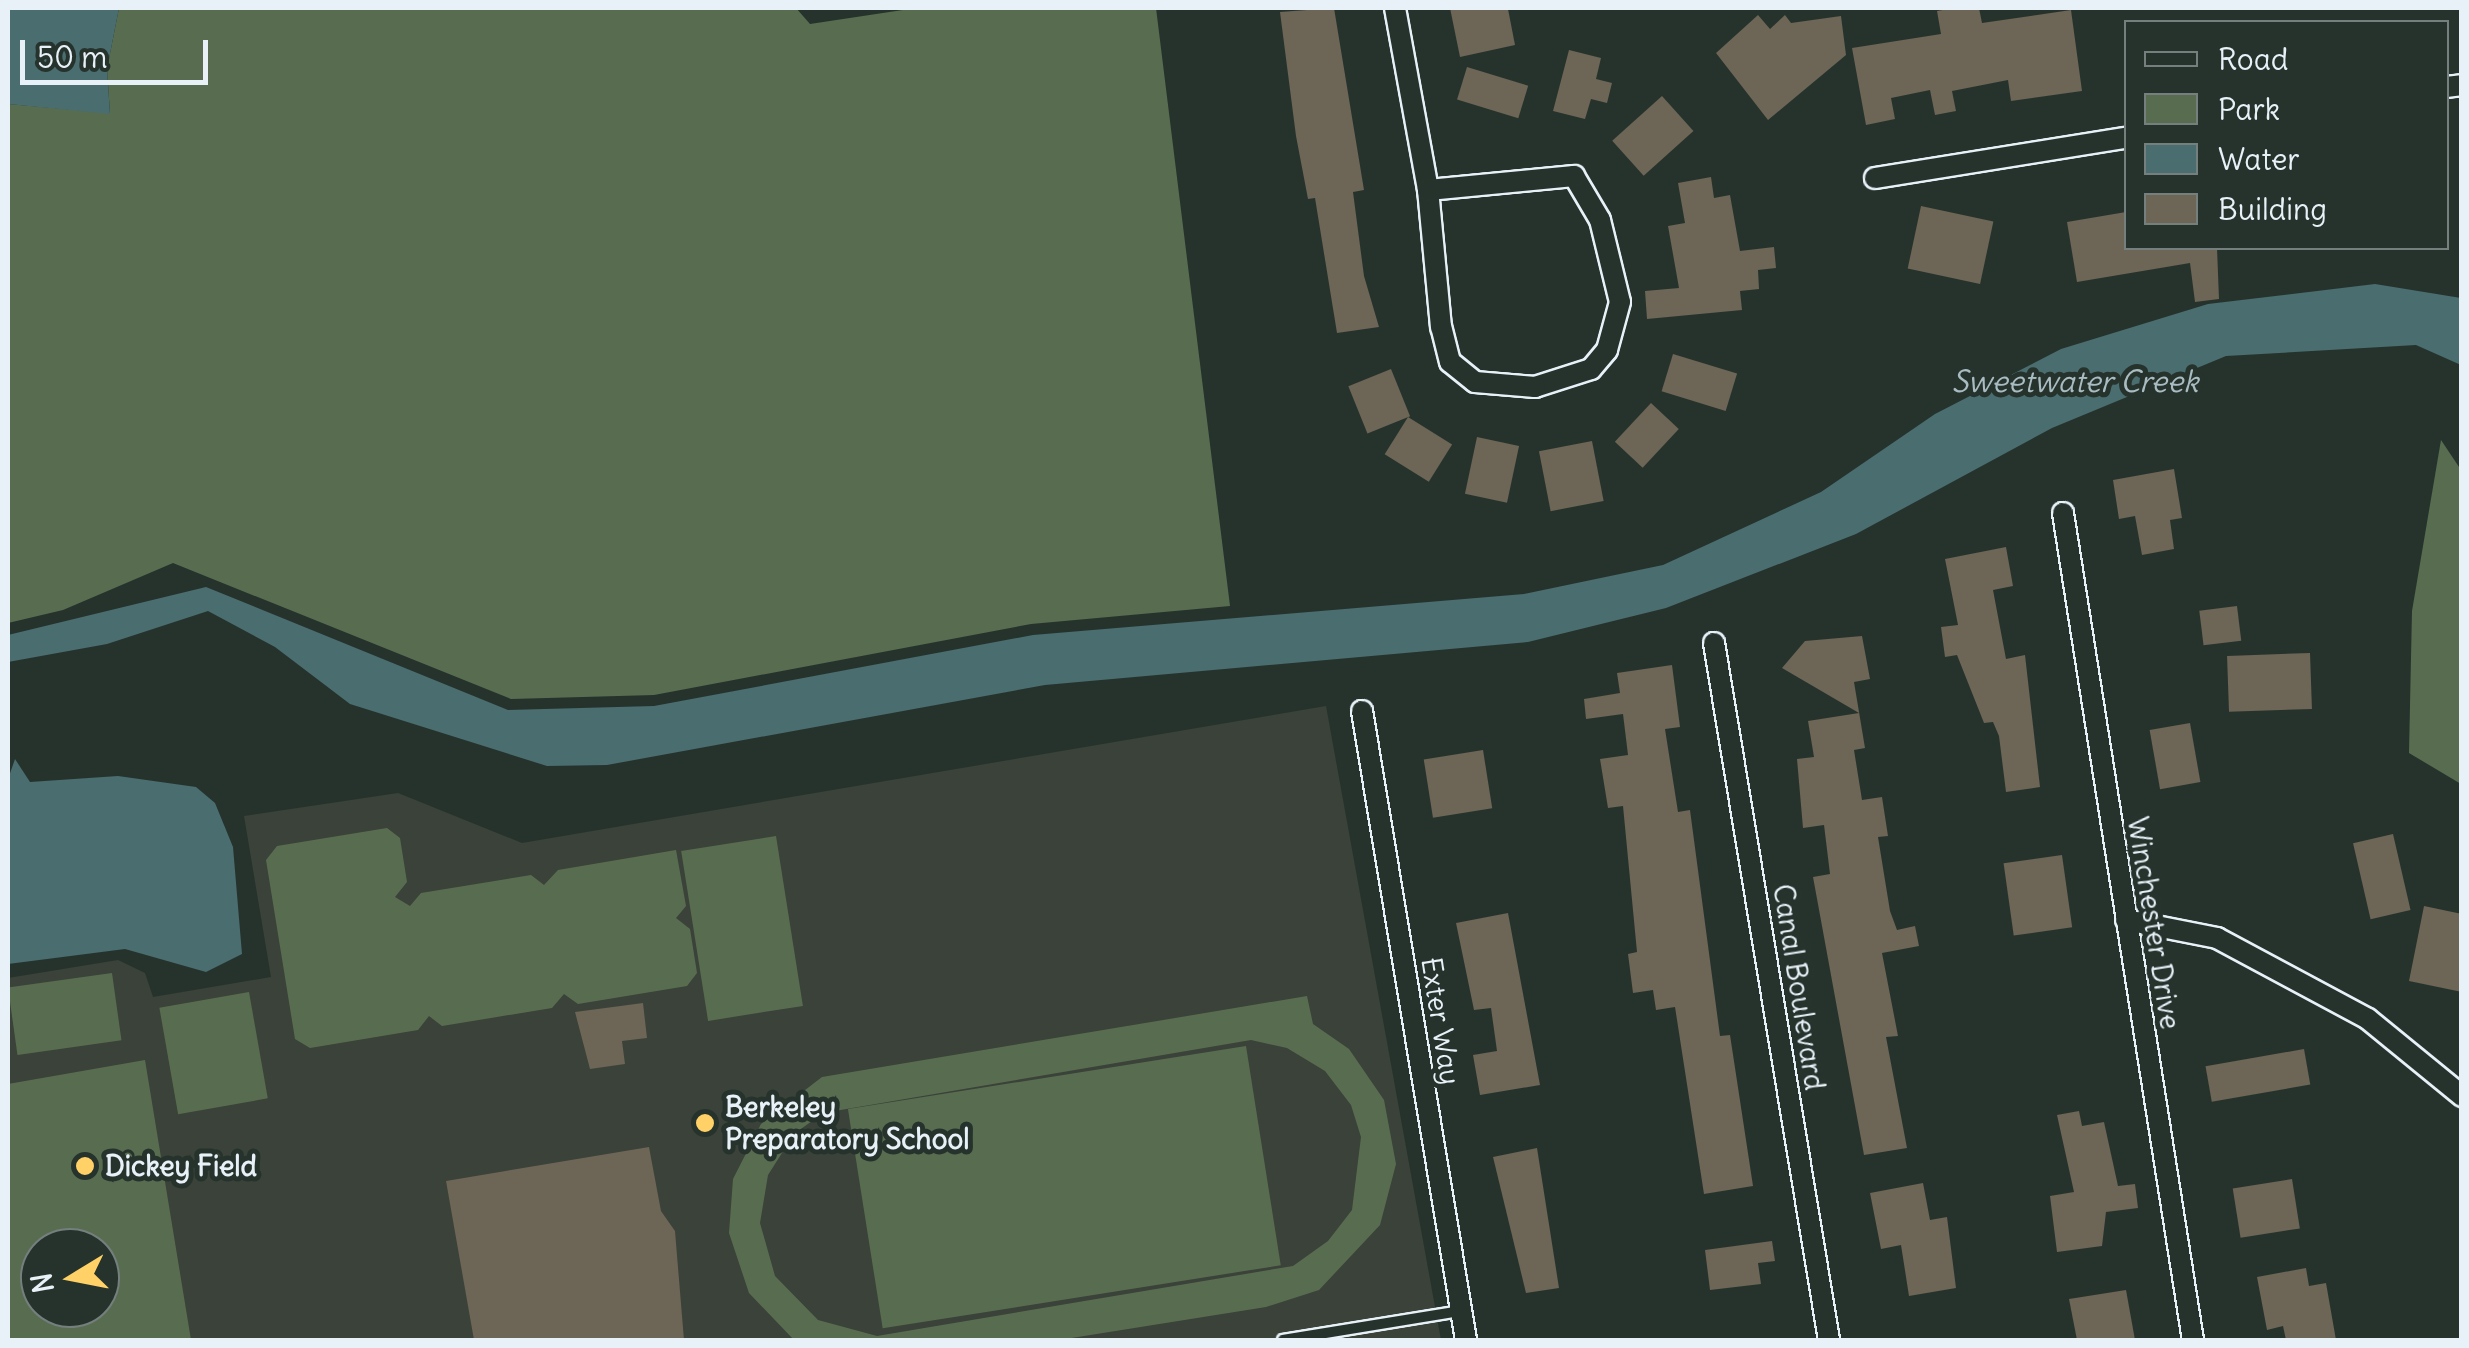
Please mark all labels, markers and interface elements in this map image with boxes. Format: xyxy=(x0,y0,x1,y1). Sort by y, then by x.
scale bar xyxy=(25,20,212,82)
legend xyxy=(2124,20,2449,250)
text: 50 m xyxy=(37,38,107,76)
text: Road xyxy=(2218,40,2288,78)
text: Park xyxy=(2218,90,2280,128)
text: Water xyxy=(2218,140,2300,178)
text: Building xyxy=(2218,190,2327,228)
water label: Sweetwater Creek xyxy=(1952,363,2198,399)
street label: Winchester Drive xyxy=(2121,814,2187,1032)
street label: Canal Boulevard xyxy=(1766,882,1832,1092)
street label: Exter Way xyxy=(1414,955,1468,1087)
place label: Berkeley Preparatory School xyxy=(725,1090,969,1156)
marker: Berkeley Preparatory School xyxy=(694,1112,716,1134)
place label: Dickey Field xyxy=(105,1149,257,1183)
marker: Dickey Field xyxy=(74,1155,96,1177)
north arrow xyxy=(20,1228,120,1328)
text: N xyxy=(23,1270,62,1296)

